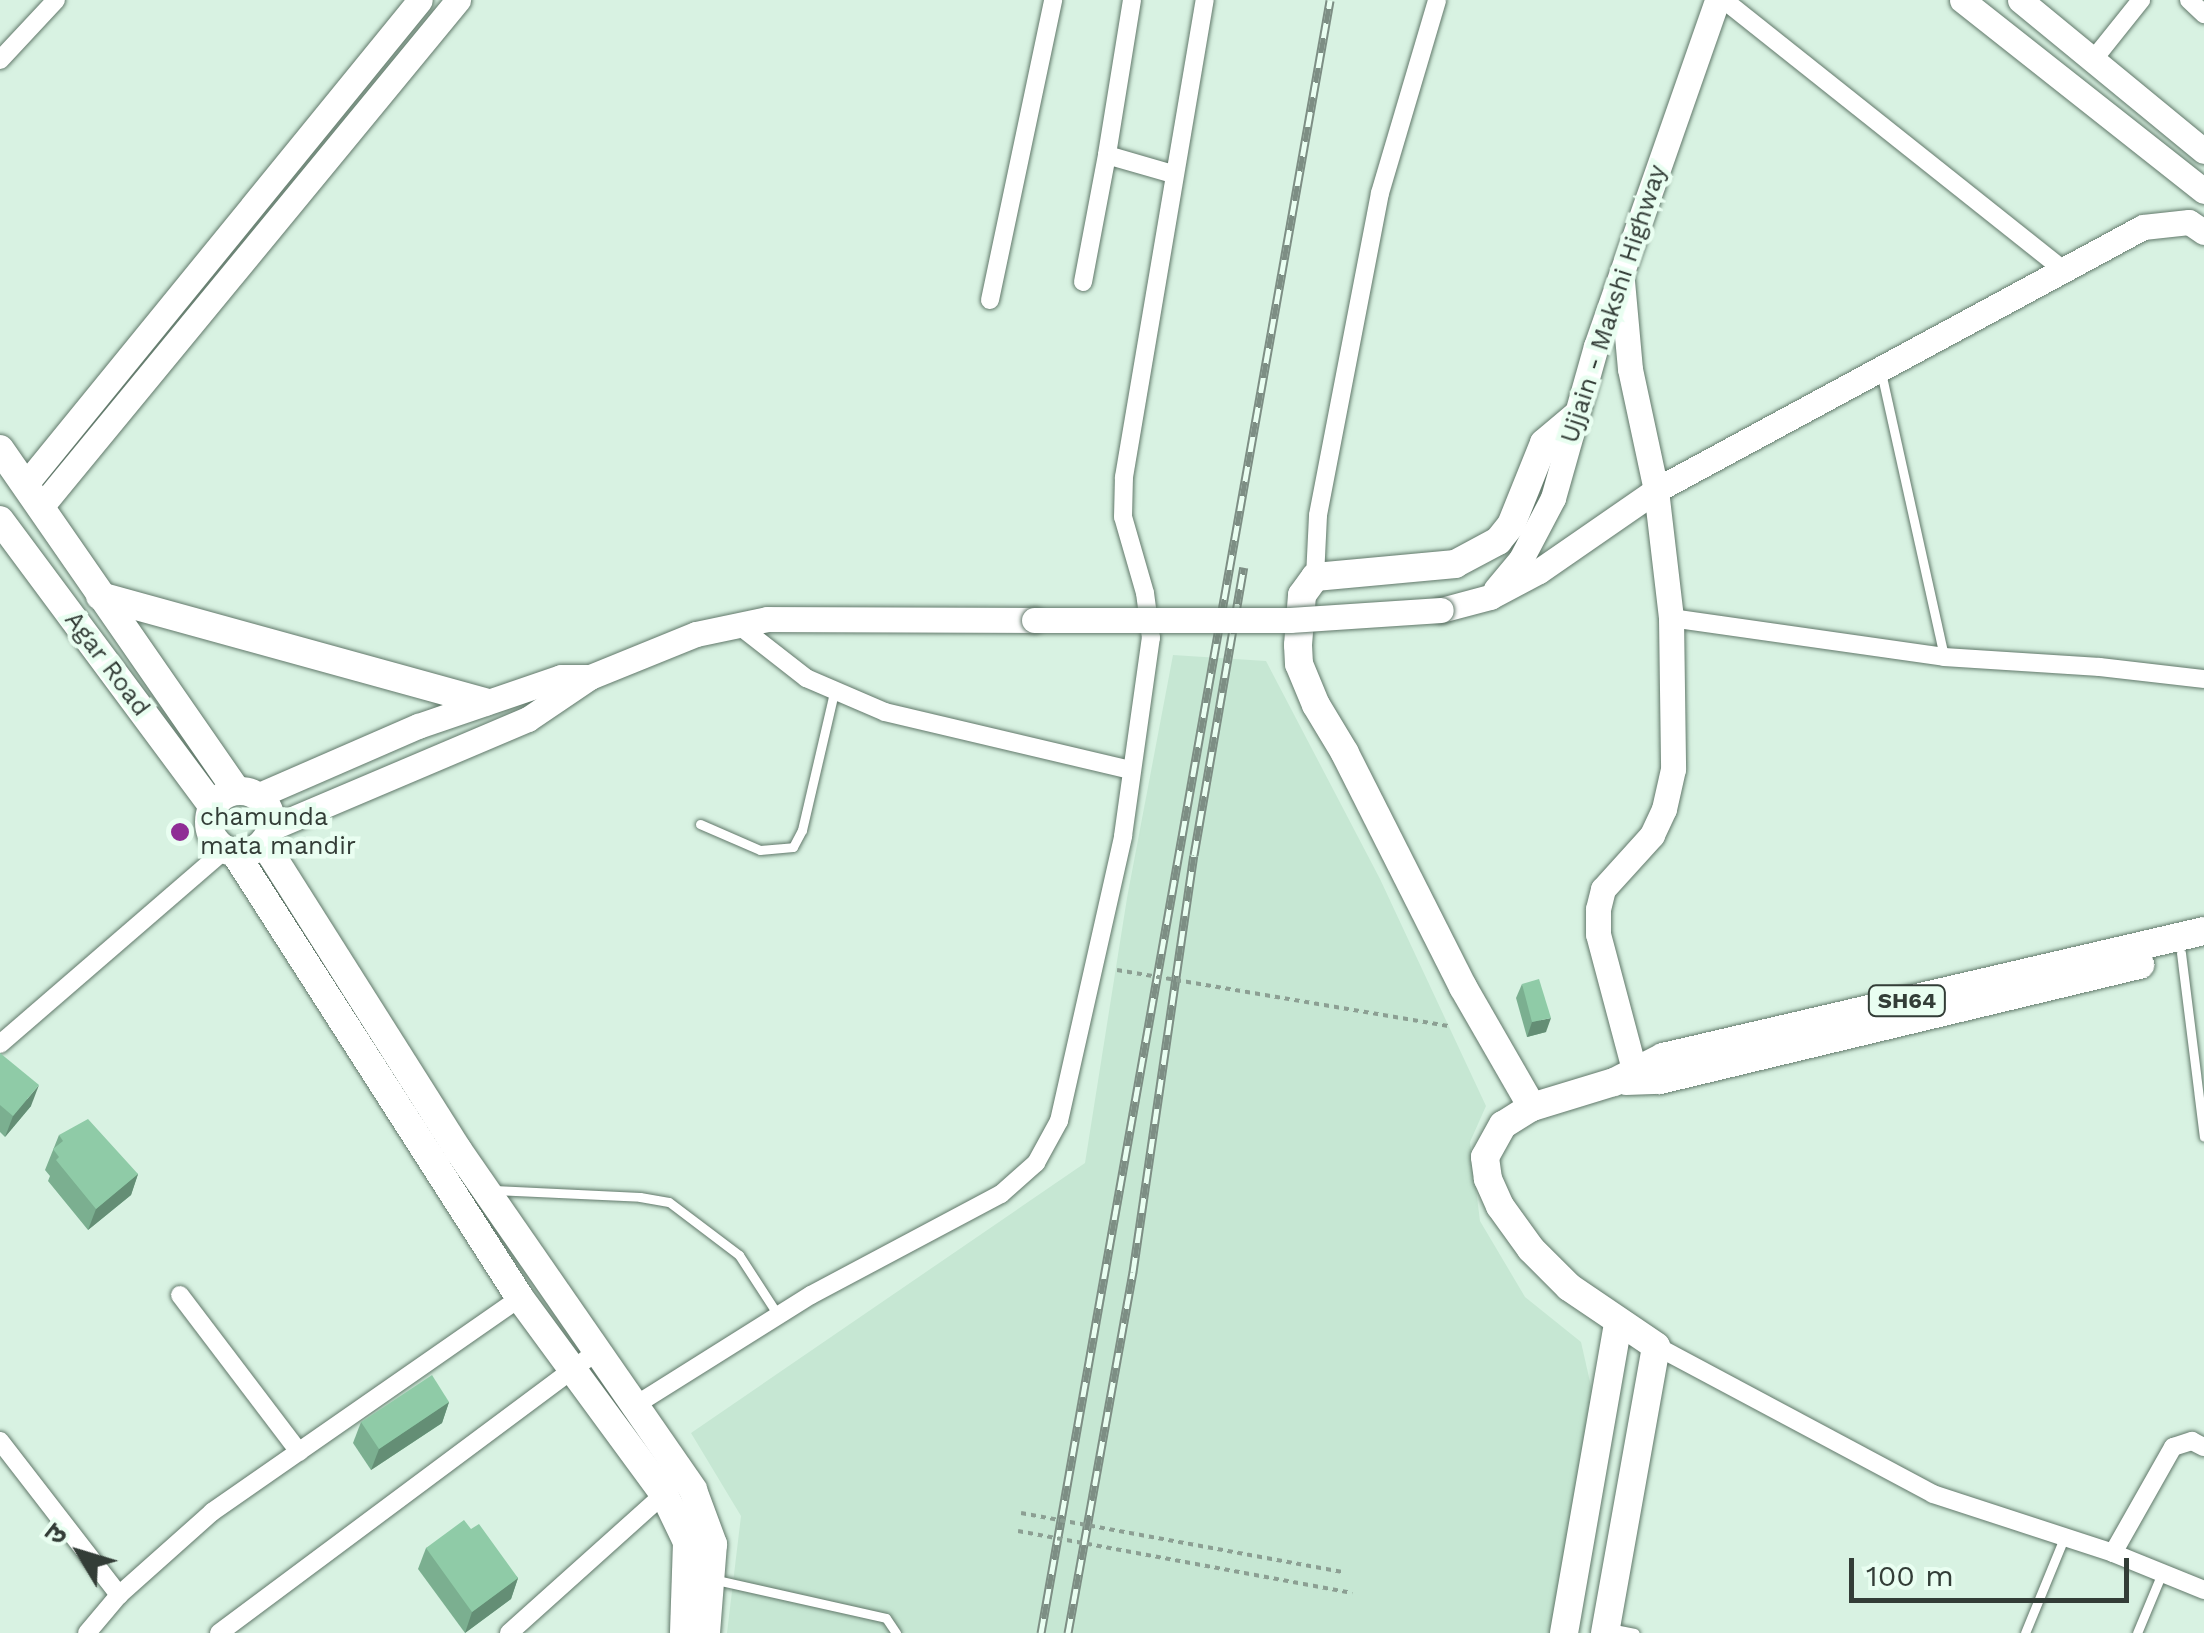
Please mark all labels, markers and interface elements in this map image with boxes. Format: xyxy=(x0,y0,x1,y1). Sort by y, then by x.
street label: Ujjain - Makshi Highway xyxy=(1555,161,1673,447)
street label: Agar Road xyxy=(58,606,156,722)
place label: chamunda mata mandir xyxy=(200,803,357,862)
marker: chamunda mata mandir xyxy=(169,821,191,843)
road number: SH64 xyxy=(1867,984,1947,1018)
north arrow xyxy=(30,1503,130,1603)
text: उ xyxy=(38,1518,74,1551)
scale bar xyxy=(1854,1538,2134,1600)
text: 100 m xyxy=(1866,1558,1954,1593)

